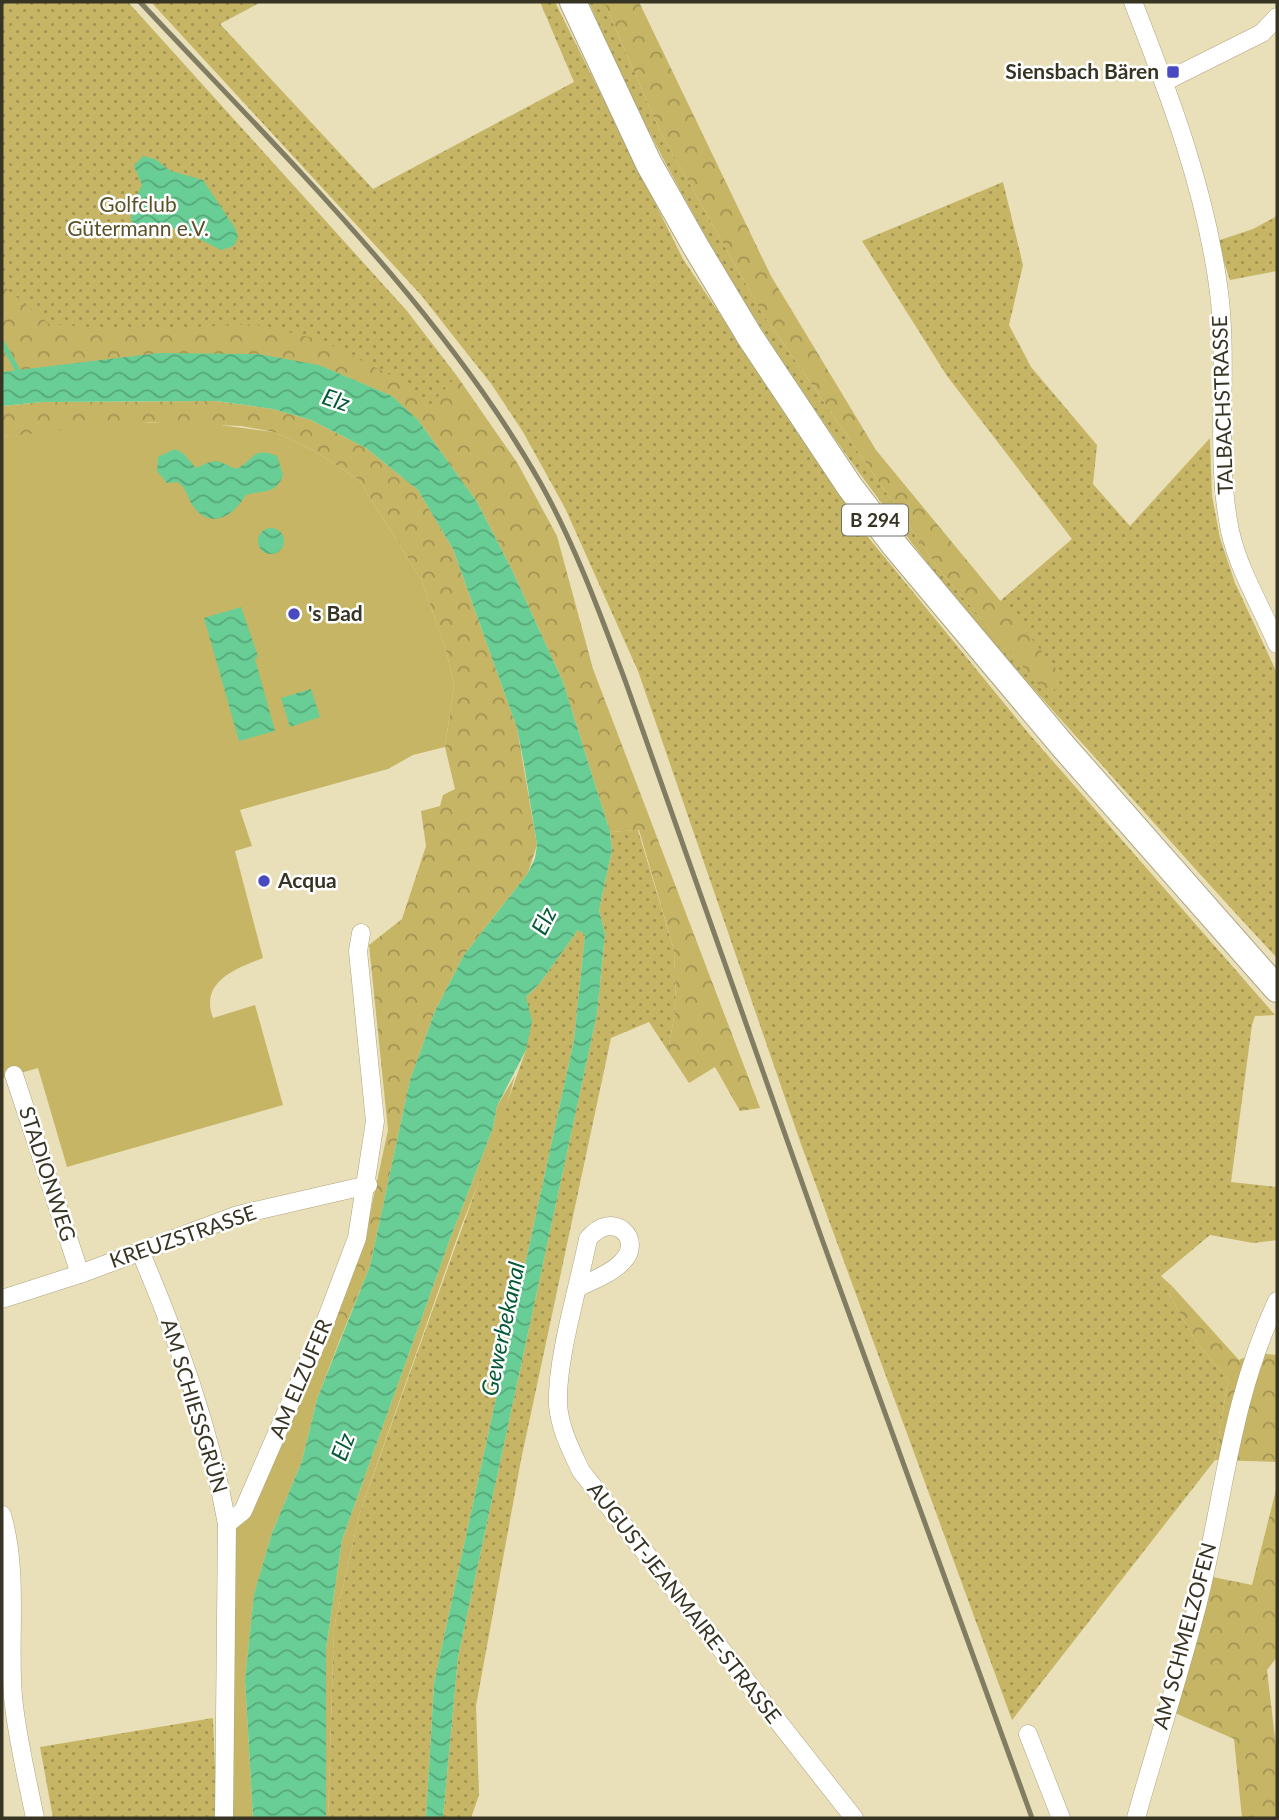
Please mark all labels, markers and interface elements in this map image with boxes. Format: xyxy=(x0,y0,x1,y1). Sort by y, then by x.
place label: Siensbach Bären xyxy=(1005,58,1159,83)
marker: Siensbach Bären xyxy=(1165,64,1181,80)
park label: Golfclub Gütermann e.V. xyxy=(67,191,209,240)
street label: TALBACHSTRASSE xyxy=(1206,315,1237,495)
water label: Elz xyxy=(319,381,354,417)
road number: B 294 xyxy=(842,505,908,536)
place label: 's Bad xyxy=(308,600,363,625)
marker: 's Bad xyxy=(286,606,302,622)
place label: Acqua xyxy=(277,867,337,892)
marker: Acqua xyxy=(256,873,272,889)
water label: Elz xyxy=(524,902,562,939)
street label: STADIONWEG xyxy=(15,1103,82,1244)
street label: KREUZSTRASSE xyxy=(106,1199,259,1272)
water label: Gewerbekanal xyxy=(474,1259,530,1398)
street label: AM ELZUFER xyxy=(263,1314,336,1442)
street label: AM SCHIESSGRÜN xyxy=(157,1315,234,1496)
water label: Elz xyxy=(324,1429,360,1464)
street label: AUGUST-JEANMAIRE-STRASSE xyxy=(583,1476,787,1728)
street label: AM SCHMELZOFEN xyxy=(1147,1540,1220,1732)

